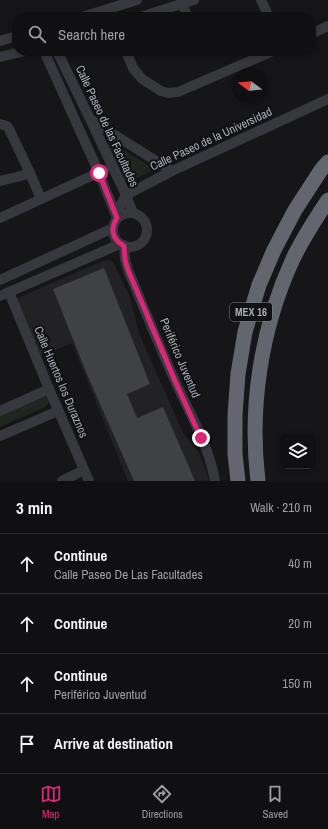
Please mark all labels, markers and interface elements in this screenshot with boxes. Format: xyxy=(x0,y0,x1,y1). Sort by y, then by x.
search box xyxy=(12,12,316,56)
icon: search xyxy=(26,23,48,45)
text: Search here xyxy=(58,24,125,45)
street label: Calle Paseo de las Facultades xyxy=(72,63,142,189)
north arrow xyxy=(232,68,268,104)
street label: Calle Paseo de la Universidad xyxy=(147,104,275,174)
route start xyxy=(90,164,108,182)
road number: MEX 16 xyxy=(230,303,272,321)
street label: Periférico Juventud xyxy=(156,316,204,400)
street label: Calle Huertos los Duraznos xyxy=(30,324,92,440)
route end xyxy=(192,429,210,447)
map controls xyxy=(280,433,316,469)
button: layers xyxy=(280,433,316,469)
text: 3 min xyxy=(16,496,52,519)
text: Walk · 210 m xyxy=(250,499,312,516)
text: Continue xyxy=(54,545,107,566)
icon: ahead xyxy=(16,553,38,575)
text: 40 m xyxy=(288,555,312,572)
text: Calle Paseo De Las Facultades xyxy=(54,566,203,583)
icon: ahead xyxy=(16,613,38,635)
text: Continue xyxy=(54,613,107,634)
text: 20 m xyxy=(288,615,312,632)
text: Continue xyxy=(54,665,107,686)
icon: ahead xyxy=(16,673,38,695)
text: 150 m xyxy=(282,675,312,692)
text: Periférico Juventud xyxy=(54,686,146,703)
icon: arrive xyxy=(16,733,38,755)
text: Arrive at destination xyxy=(54,733,173,754)
tab: Map xyxy=(40,783,62,821)
tab: Directions xyxy=(142,783,183,821)
tab: Saved xyxy=(263,783,288,821)

